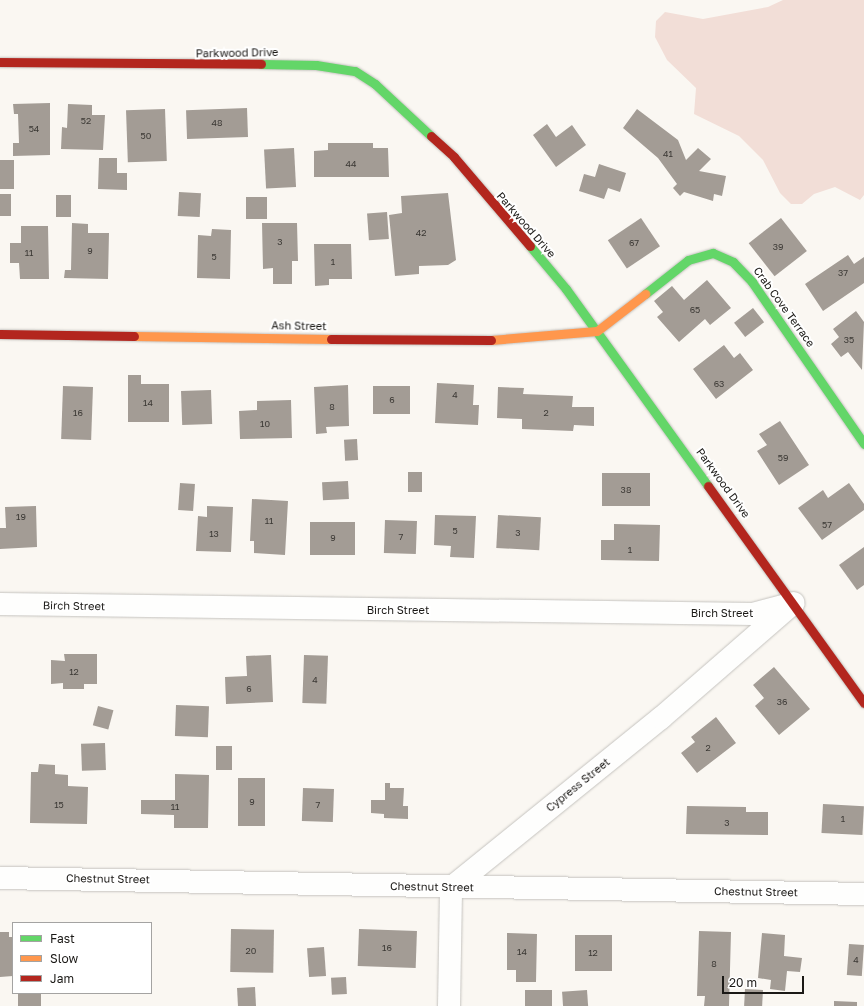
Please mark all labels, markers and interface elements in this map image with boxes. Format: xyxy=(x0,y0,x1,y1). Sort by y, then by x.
street label: Parkwood Drive xyxy=(196,46,278,60)
house number: 52 xyxy=(81,116,91,126)
house number: 48 xyxy=(212,118,222,128)
house number: 54 xyxy=(29,124,39,134)
house number: 50 xyxy=(141,131,151,141)
house number: 41 xyxy=(663,149,673,159)
house number: 44 xyxy=(346,159,356,169)
street label: Parkwood Drive xyxy=(494,189,558,261)
house number: 42 xyxy=(416,228,426,238)
house number: 3 xyxy=(277,237,283,247)
house number: 67 xyxy=(629,238,639,248)
house number: 39 xyxy=(773,242,783,252)
house number: 9 xyxy=(87,246,93,256)
house number: 11 xyxy=(25,248,33,258)
house number: 5 xyxy=(211,252,217,262)
house number: 1 xyxy=(331,257,335,267)
street label: Crab Cove Terrace xyxy=(751,264,817,350)
house number: 37 xyxy=(838,268,848,278)
house number: 65 xyxy=(690,305,700,315)
street label: Ash Street xyxy=(271,319,327,333)
house number: 35 xyxy=(844,335,854,345)
house number: 63 xyxy=(714,379,724,389)
house number: 4 xyxy=(452,390,458,400)
house number: 6 xyxy=(389,395,395,405)
house number: 14 xyxy=(143,398,153,408)
house number: 8 xyxy=(329,402,335,412)
house number: 16 xyxy=(73,408,83,418)
house number: 2 xyxy=(543,408,549,418)
house number: 10 xyxy=(260,419,270,429)
street label: Parkwood Drive xyxy=(693,446,753,520)
house number: 59 xyxy=(778,453,788,463)
house number: 38 xyxy=(621,485,631,495)
house number: 19 xyxy=(16,512,26,522)
house number: 11 xyxy=(265,516,273,526)
house number: 57 xyxy=(822,520,832,530)
house number: 5 xyxy=(452,526,458,536)
house number: 3 xyxy=(515,528,521,538)
house number: 13 xyxy=(209,529,219,539)
house number: 7 xyxy=(399,532,403,542)
house number: 9 xyxy=(330,533,336,543)
house number: 1 xyxy=(628,545,632,555)
street label: Birch Street xyxy=(43,599,105,613)
street label: Birch Street xyxy=(367,603,429,617)
street label: Birch Street xyxy=(691,606,753,620)
house number: 12 xyxy=(69,667,79,677)
house number: 4 xyxy=(312,675,318,685)
house number: 6 xyxy=(246,684,252,694)
house number: 36 xyxy=(777,697,787,707)
house number: 2 xyxy=(705,743,711,753)
street label: Cypress Street xyxy=(544,755,612,815)
house number: 9 xyxy=(249,797,255,807)
house number: 15 xyxy=(54,800,64,810)
house number: 7 xyxy=(316,800,320,810)
house number: 11 xyxy=(171,802,179,812)
house number: 1 xyxy=(841,814,845,824)
house number: 3 xyxy=(724,818,730,828)
street label: Chestnut Street xyxy=(66,872,150,886)
street label: Chestnut Street xyxy=(390,880,474,894)
street label: Chestnut Street xyxy=(714,885,798,899)
legend xyxy=(12,922,152,994)
text: Fast xyxy=(50,931,75,946)
house number: 16 xyxy=(382,943,392,953)
house number: 20 xyxy=(246,946,256,956)
house number: 14 xyxy=(517,947,527,957)
house number: 12 xyxy=(588,948,598,958)
text: Slow xyxy=(50,951,78,966)
house number: 4 xyxy=(853,955,859,965)
house number: 8 xyxy=(711,959,717,969)
scale bar xyxy=(724,968,806,994)
text: Jam xyxy=(50,971,74,986)
text: 20 m xyxy=(729,975,757,990)

